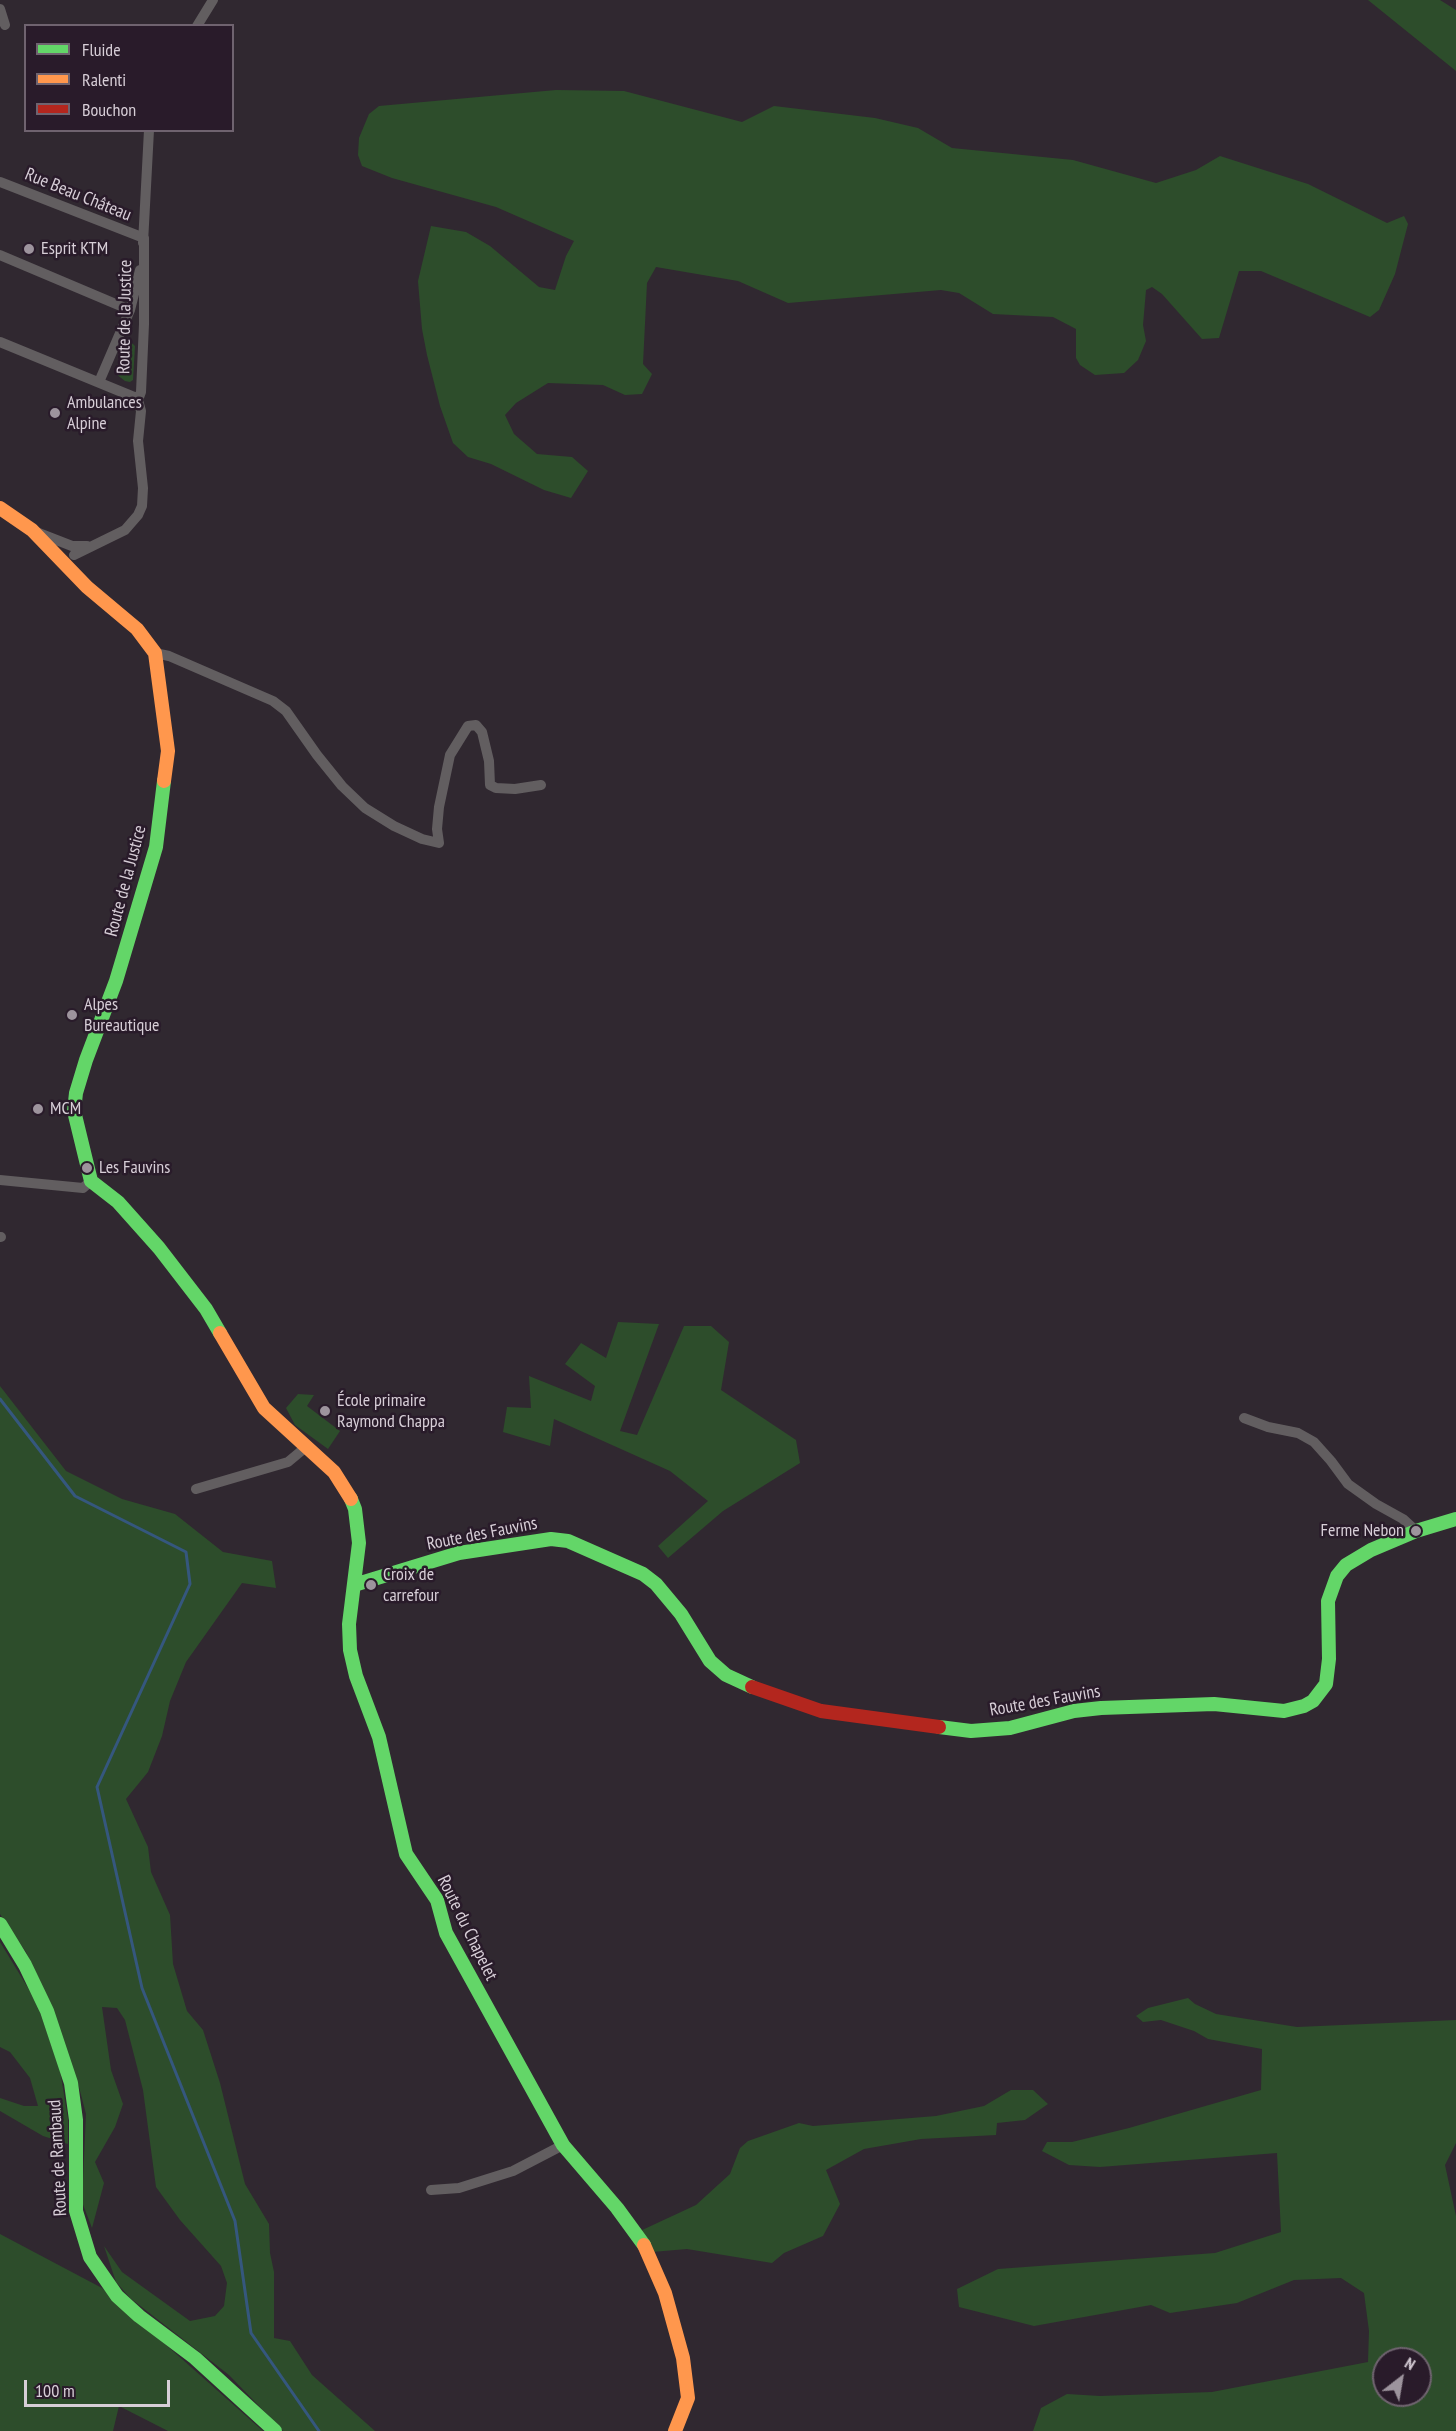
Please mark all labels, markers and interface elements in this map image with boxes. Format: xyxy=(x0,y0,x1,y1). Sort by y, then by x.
legend xyxy=(24,24,234,132)
text: Fluide xyxy=(82,38,121,61)
text: Ralenti xyxy=(82,68,126,91)
text: Bouchon xyxy=(82,98,136,121)
street label: Rue Beau Château xyxy=(22,164,134,226)
place label: Esprit KTM xyxy=(41,238,108,260)
marker: Esprit KTM xyxy=(22,242,36,256)
street label: Route de la Justice xyxy=(113,260,137,374)
place label: Ambulances Alpine xyxy=(67,392,142,434)
marker: Ambulances Alpine xyxy=(48,406,62,420)
street label: Route de la Justice xyxy=(101,823,151,939)
place label: Alpes Bureautique xyxy=(84,994,160,1036)
marker: Alpes Bureautique xyxy=(65,1008,79,1022)
place label: MCM xyxy=(50,1098,81,1120)
marker: MCM xyxy=(31,1102,45,1116)
place label: Les Fauvins xyxy=(99,1157,170,1179)
marker: Les Fauvins xyxy=(80,1161,94,1175)
place label: École primaire Raymond Chappa xyxy=(337,1390,445,1432)
marker: École primaire Raymond Chappa xyxy=(318,1404,332,1418)
street label: Route des Fauvins xyxy=(425,1513,539,1555)
place label: Ferme Nebon xyxy=(1321,1520,1404,1542)
marker: Ferme Nebon xyxy=(1409,1524,1423,1538)
place label: Croix de carrefour xyxy=(383,1564,439,1606)
marker: Croix de carrefour xyxy=(364,1578,378,1592)
street label: Route des Fauvins xyxy=(988,1681,1102,1721)
street label: Route du Chapelet xyxy=(432,1872,502,1984)
street label: Route de Rambaud xyxy=(44,2099,72,2217)
north arrow xyxy=(1372,2347,1432,2407)
text: N xyxy=(1401,2352,1419,2374)
scale bar xyxy=(27,2368,172,2406)
text: 100 m xyxy=(35,2379,75,2402)

